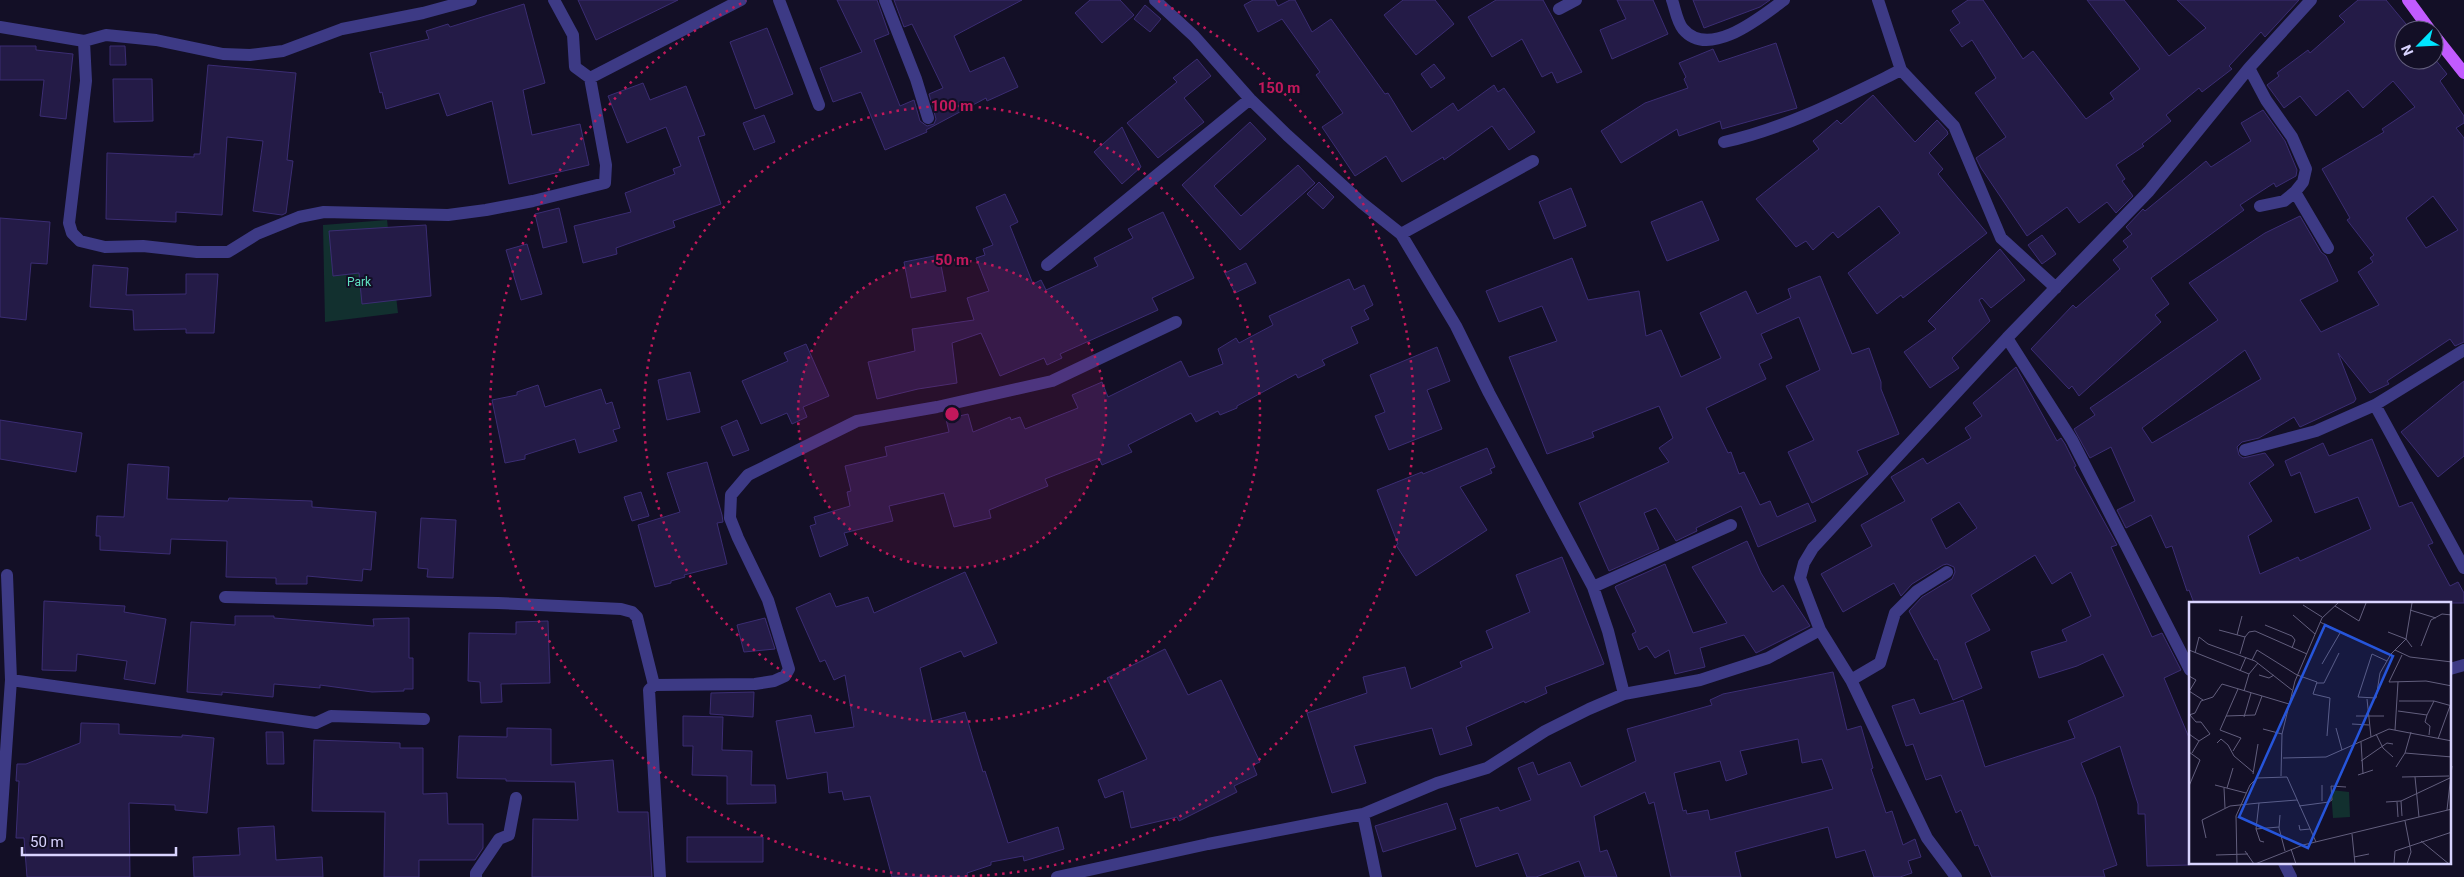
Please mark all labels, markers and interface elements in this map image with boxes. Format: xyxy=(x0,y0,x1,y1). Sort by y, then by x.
north arrow xyxy=(2394,20,2444,70)
text: N xyxy=(2398,43,2416,58)
text: 150 m xyxy=(1258,79,1300,97)
text: 100 m xyxy=(931,97,973,115)
text: 50 m xyxy=(935,251,969,269)
park label: Park xyxy=(347,275,372,289)
centre of rings xyxy=(943,405,961,423)
inset map xyxy=(2189,602,2452,864)
scale bar xyxy=(22,824,176,856)
text: 50 m xyxy=(30,833,64,851)

